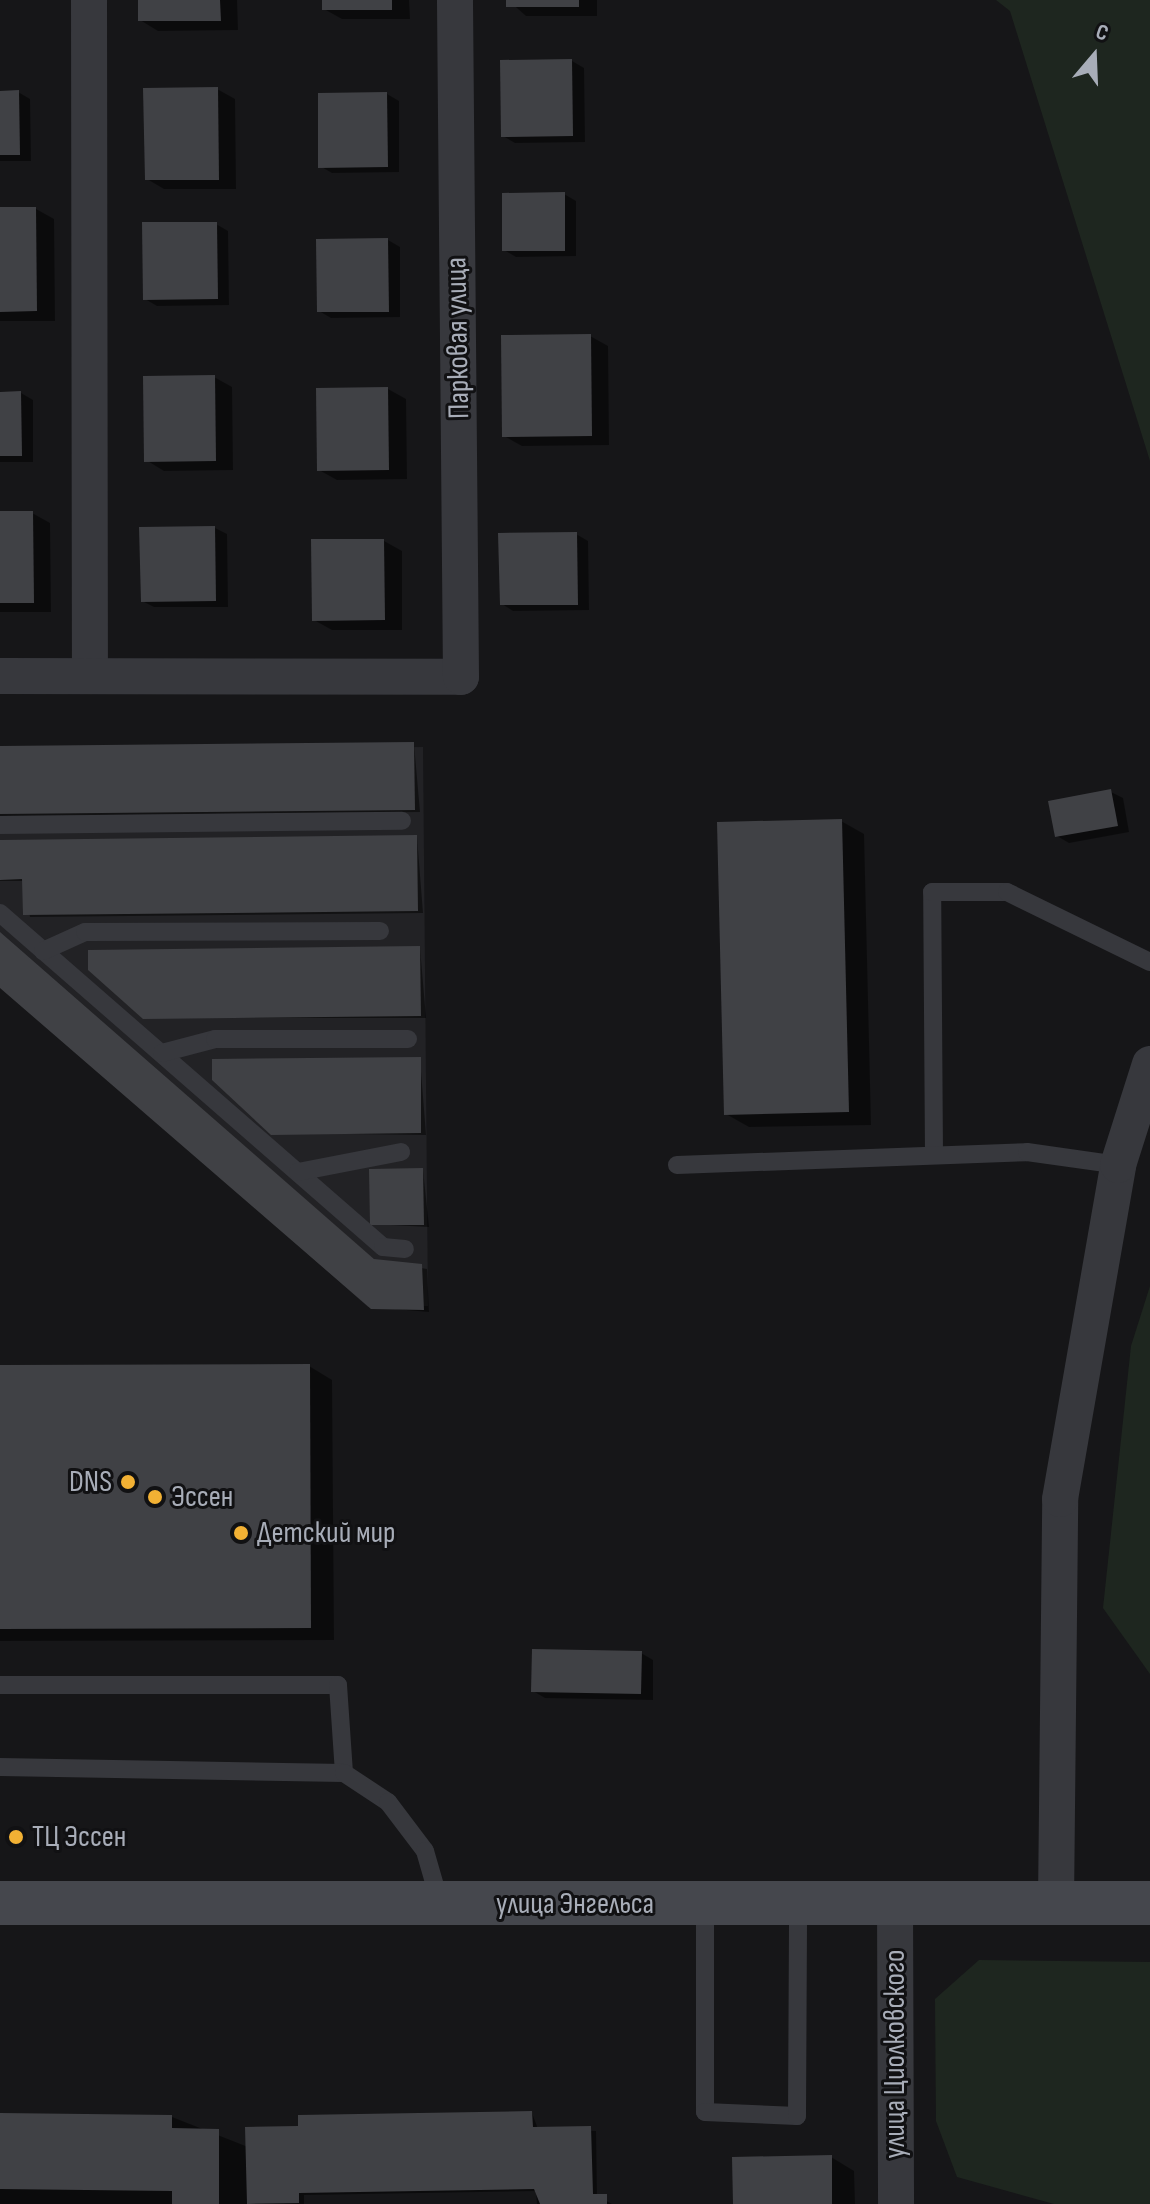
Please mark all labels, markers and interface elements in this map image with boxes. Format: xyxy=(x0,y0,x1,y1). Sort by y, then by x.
north arrow xyxy=(1054,16,1134,96)
text: С xyxy=(1092,18,1112,47)
street label: Парковая улица xyxy=(439,257,477,419)
place label: DNS xyxy=(69,1464,112,1500)
marker: DNS xyxy=(119,1473,137,1491)
place label: Эссен xyxy=(171,1479,233,1515)
marker: Эссен xyxy=(146,1488,164,1506)
place label: Детский мир xyxy=(257,1515,396,1551)
marker: Детский мир xyxy=(232,1524,250,1542)
place label: ТЦ Эссен xyxy=(32,1819,126,1855)
marker: ТЦ Эссен xyxy=(7,1828,25,1846)
street label: улица Энгельса xyxy=(496,1886,654,1922)
street label: улица Циолковского xyxy=(877,1950,913,2158)

